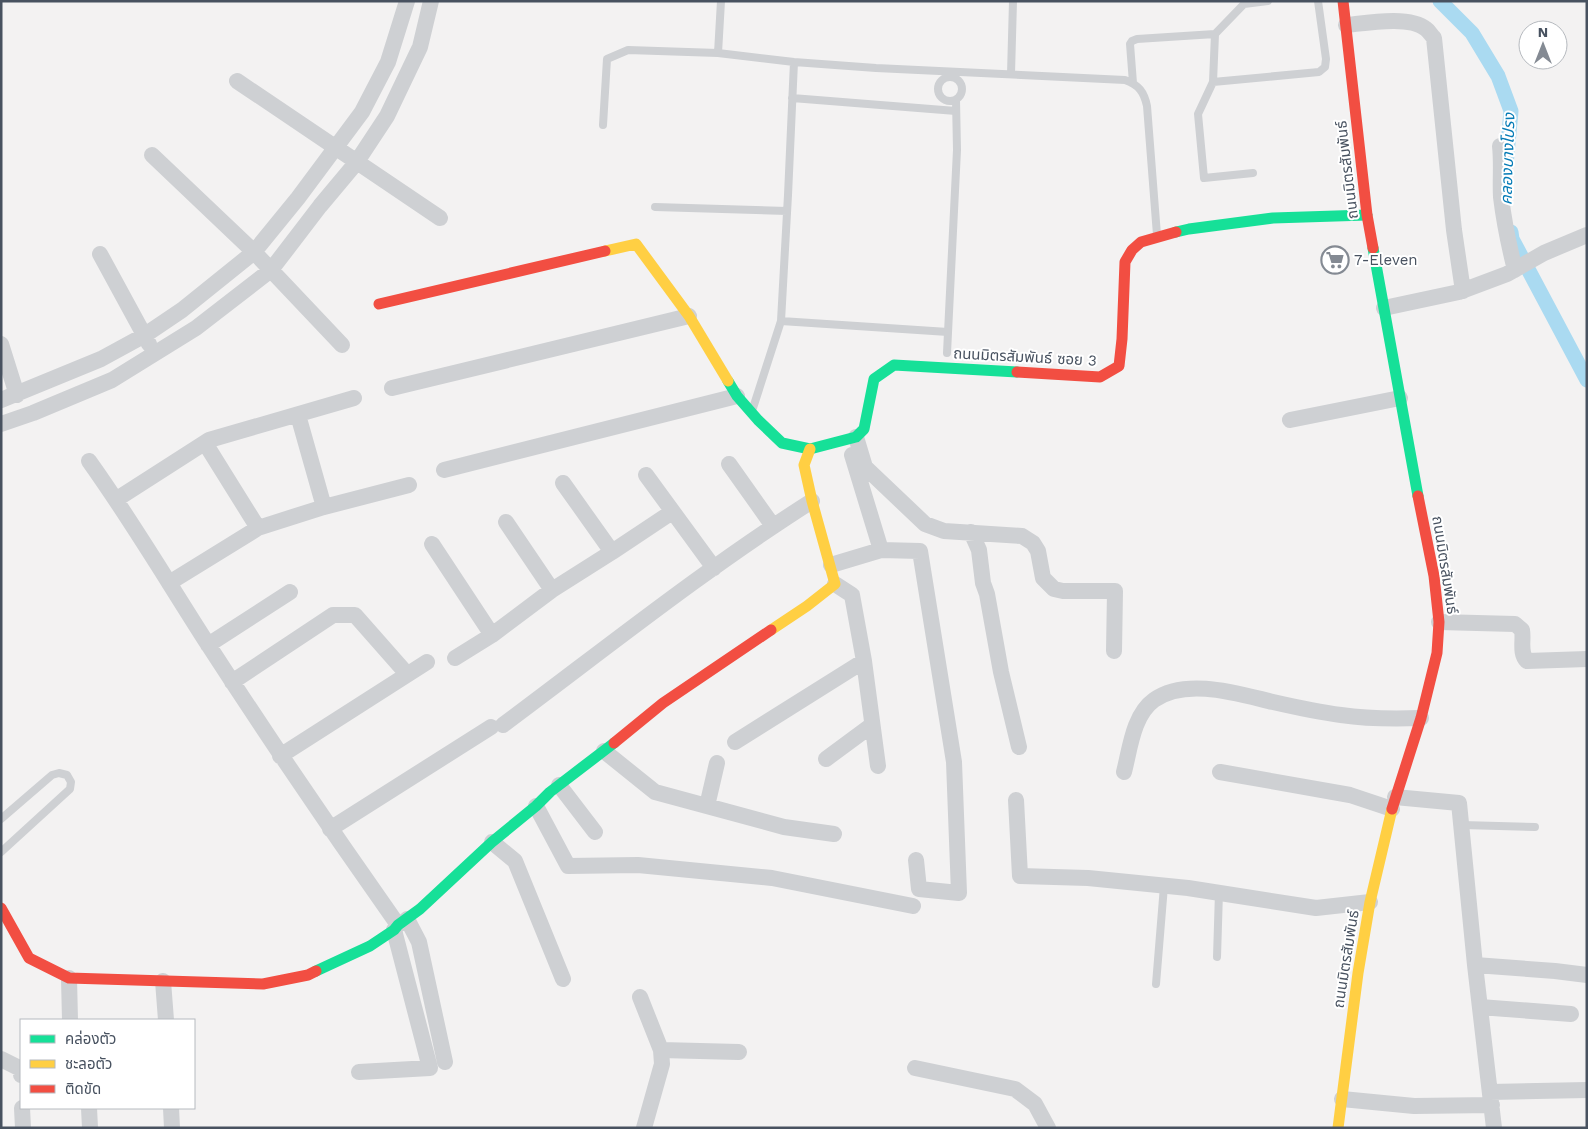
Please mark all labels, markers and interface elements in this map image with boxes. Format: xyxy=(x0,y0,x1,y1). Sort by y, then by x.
north arrow xyxy=(1518,20,1568,70)
text: N xyxy=(1538,24,1548,40)
water label: คลองบางโปรง xyxy=(1496,111,1519,205)
street label: ถนนมิตรสัมพันธ์ xyxy=(1332,119,1362,220)
supermarket icon: 7-Eleven xyxy=(1320,245,1350,275)
place label: 7-Eleven xyxy=(1354,251,1418,269)
street label: ถนนมิตรสัมพันธ์ ซอย 3 xyxy=(953,344,1097,370)
street label: ถนนมิตรสัมพันธ์ xyxy=(1428,515,1462,616)
street label: ถนนมิตรสัมพันธ์ xyxy=(1329,908,1363,1009)
legend xyxy=(20,1019,195,1109)
text: คล่องตัว xyxy=(65,1030,116,1048)
text: ชะลอตัว xyxy=(65,1055,112,1073)
text: ติดขัด xyxy=(65,1080,101,1098)

